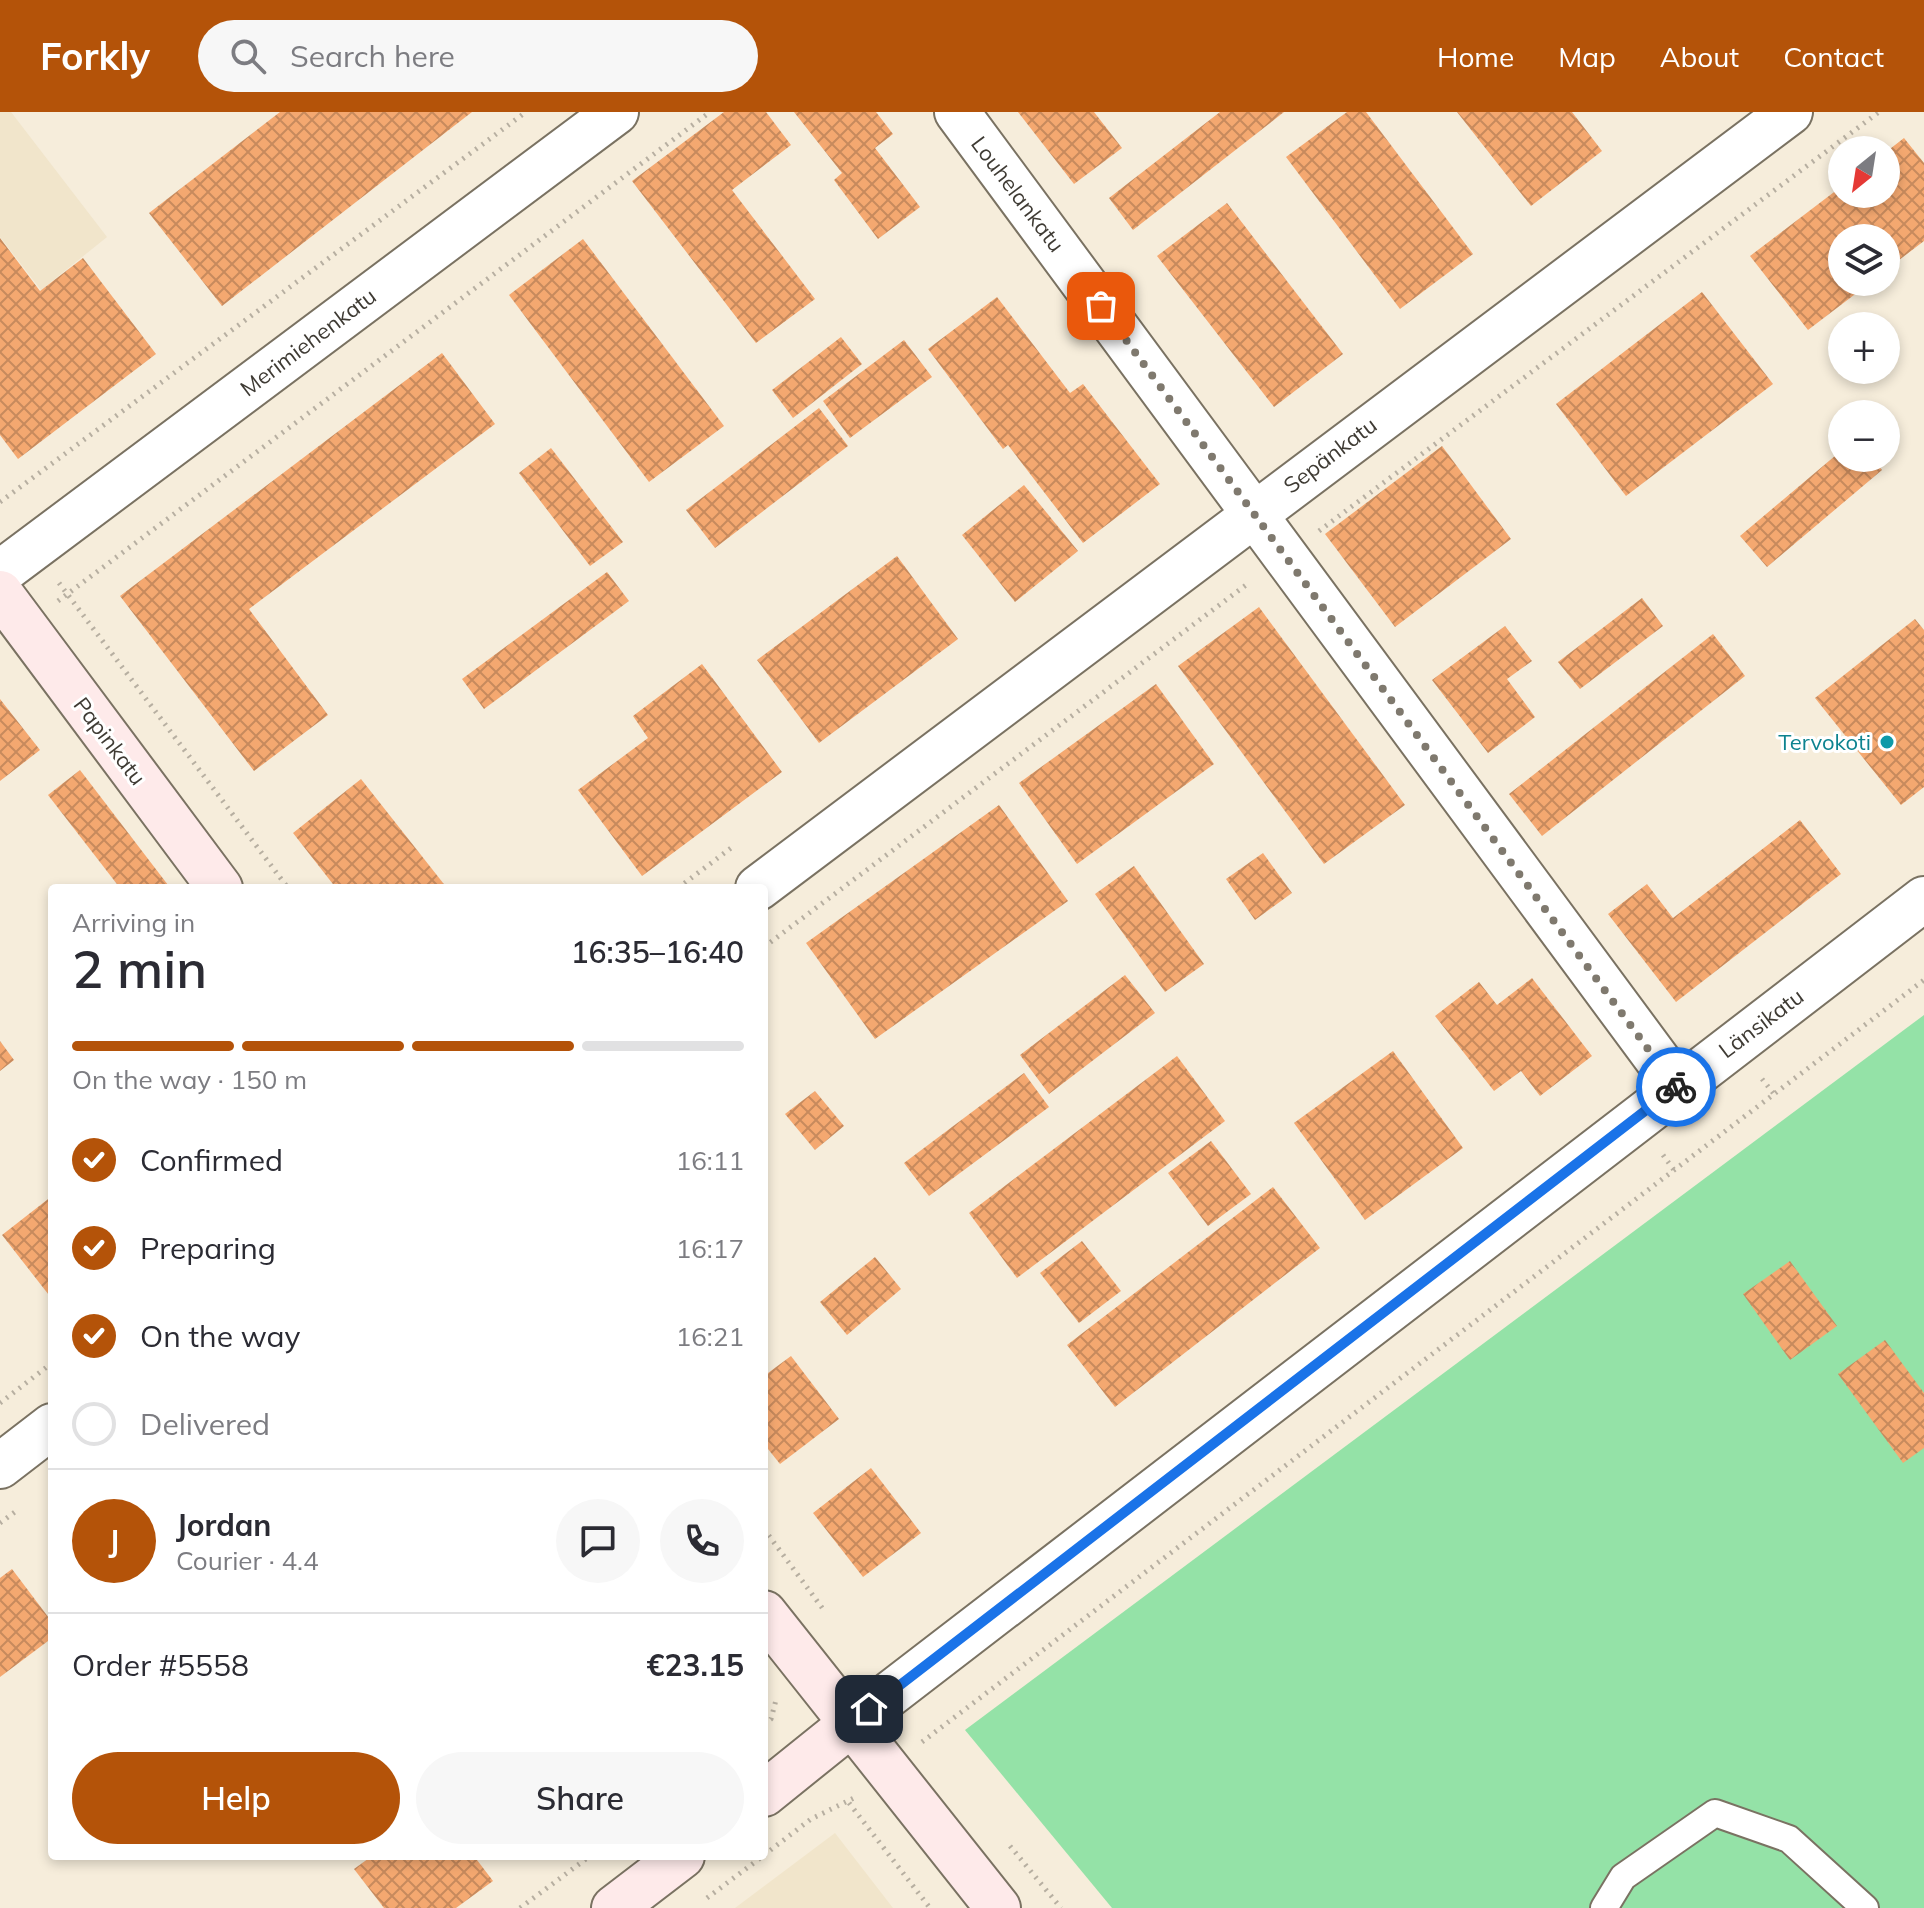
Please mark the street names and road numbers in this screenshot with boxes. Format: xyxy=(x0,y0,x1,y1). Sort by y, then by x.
street label: Louhelankatu xyxy=(965,130,1071,258)
street label: Merimiehenkatu xyxy=(234,282,382,402)
street label: Sepänkatu xyxy=(1278,411,1382,499)
street label: Papinkatu xyxy=(68,691,152,791)
street label: Länsikatu xyxy=(1713,982,1809,1064)

